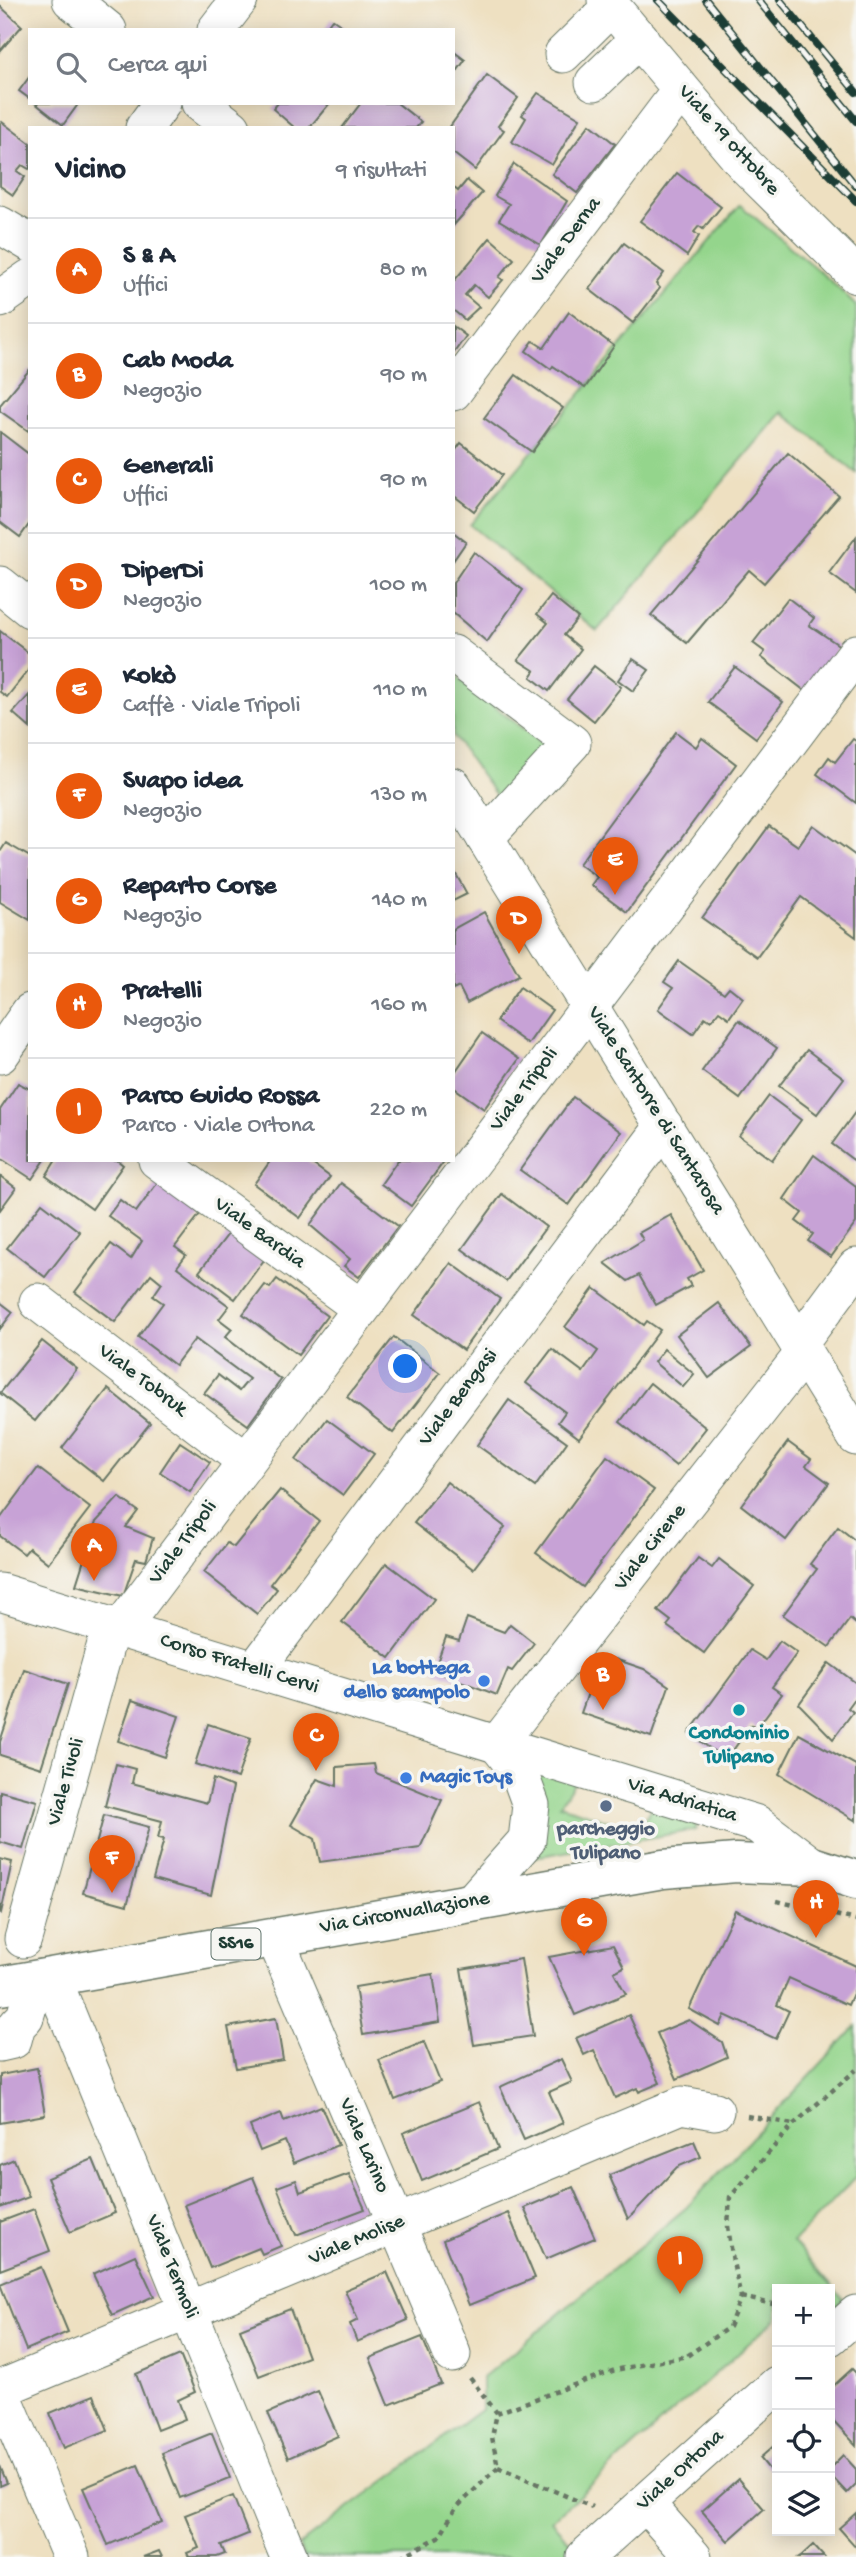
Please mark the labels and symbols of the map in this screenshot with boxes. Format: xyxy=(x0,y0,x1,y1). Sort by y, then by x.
street label: Viale 19 ottobre xyxy=(671,80,785,202)
street label: Viale Derna xyxy=(526,192,608,290)
pin: E xyxy=(592,837,638,895)
pin: D xyxy=(496,896,542,954)
street label: Viale Santorre di Santarosa xyxy=(580,1001,730,1221)
street label: Viale Tripoli xyxy=(485,1043,565,1138)
street label: Viale Bardia xyxy=(208,1192,311,1276)
street label: Viale Tobruk xyxy=(92,1339,194,1424)
street label: Viale Bengasi xyxy=(414,1344,504,1453)
your location xyxy=(388,1349,422,1383)
street label: Viale Tripoli xyxy=(144,1496,224,1591)
street label: Viale Cirene xyxy=(609,1499,693,1597)
pin: A xyxy=(71,1523,117,1581)
street label: Corso Fratelli Cervi xyxy=(157,1629,321,1701)
pin: B xyxy=(580,1652,626,1710)
place label: La bottega dello scampolo xyxy=(344,1657,471,1706)
marker: La bottega dello scampolo xyxy=(476,1673,492,1689)
marker: Condominio Tulipano xyxy=(731,1702,747,1718)
pin: C xyxy=(293,1713,339,1771)
place label: Condominio Tulipano xyxy=(688,1722,789,1771)
street label: Viale Tivoli xyxy=(42,1735,91,1830)
place label: Magic Toys xyxy=(420,1766,513,1791)
marker: Magic Toys xyxy=(398,1770,414,1786)
street label: Via Adriatica xyxy=(623,1772,741,1830)
marker: parcheggio Tulipano xyxy=(598,1798,614,1814)
place label: parcheggio Tulipano xyxy=(556,1818,655,1867)
pin: F xyxy=(89,1835,135,1893)
pin: H xyxy=(793,1880,839,1938)
street label: Via Circonvallazione xyxy=(317,1887,493,1941)
pin: G xyxy=(561,1898,607,1956)
road number: SS16 xyxy=(212,1928,260,1960)
street label: Viale Larino xyxy=(331,2094,394,2197)
street label: Viale Molise xyxy=(304,2209,410,2273)
street label: Viale Termoli xyxy=(138,2211,203,2323)
pin: I xyxy=(657,2236,703,2294)
street label: Viale Ortona xyxy=(631,2424,731,2518)

